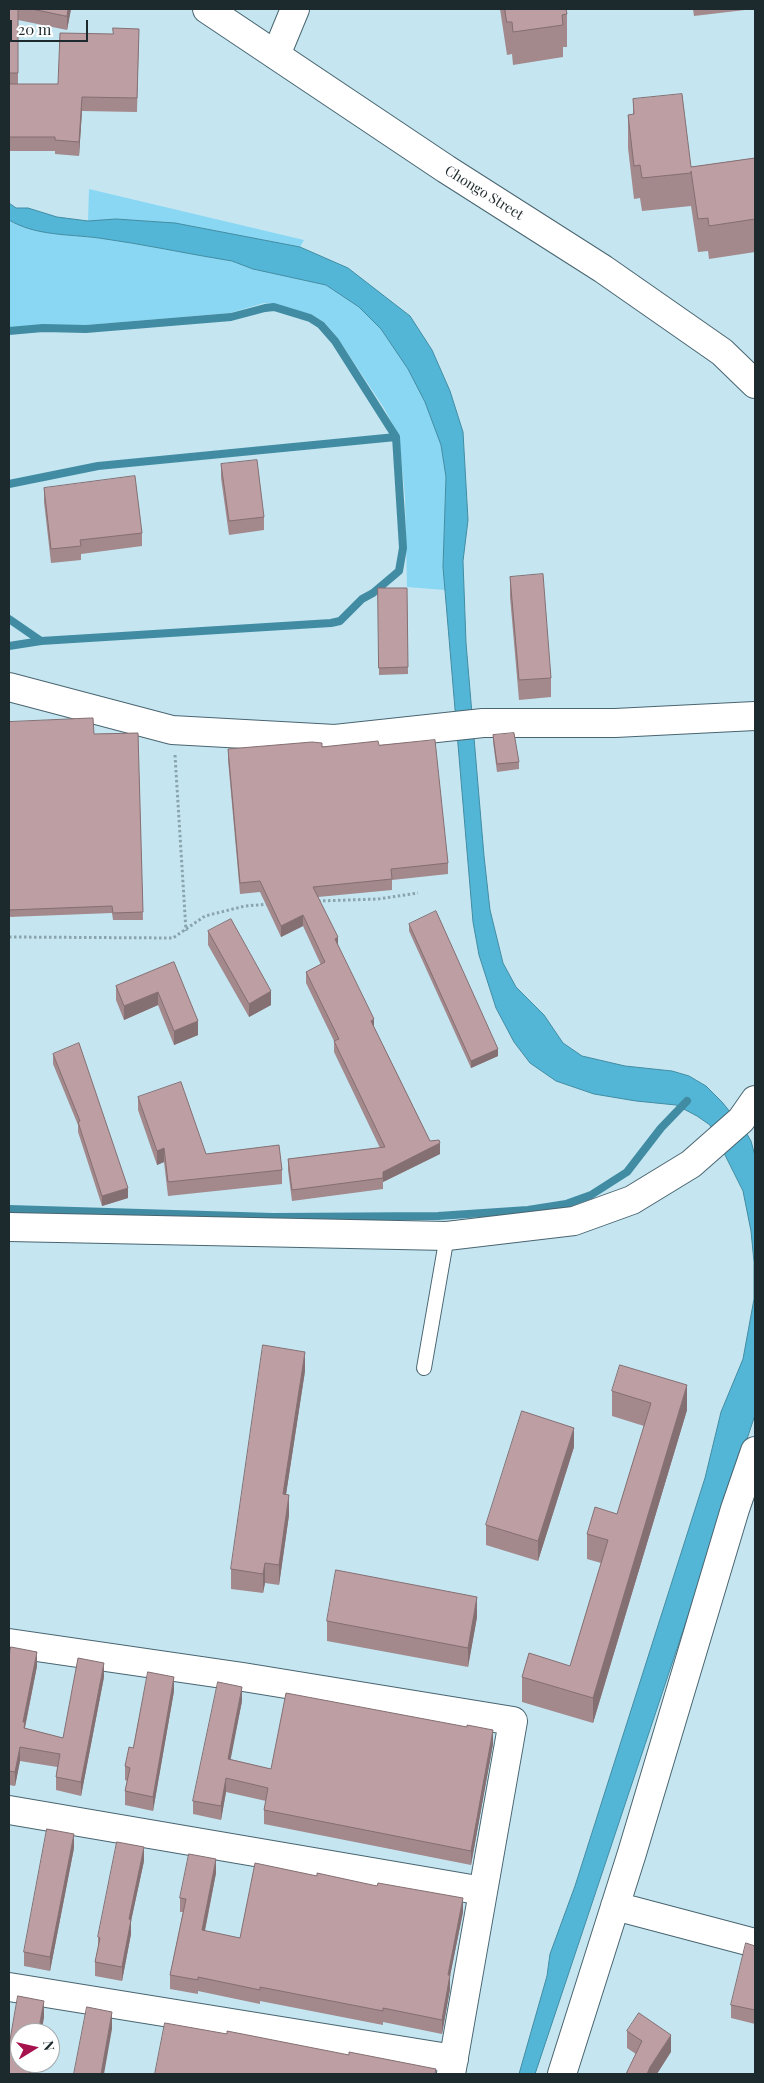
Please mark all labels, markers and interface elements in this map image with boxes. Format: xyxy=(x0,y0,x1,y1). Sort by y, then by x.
scale bar xyxy=(12,10,90,42)
text: 20 m xyxy=(18,19,51,39)
street label: Chongo Street xyxy=(441,162,527,224)
north arrow xyxy=(10,2023,60,2073)
text: N xyxy=(39,2039,59,2052)

